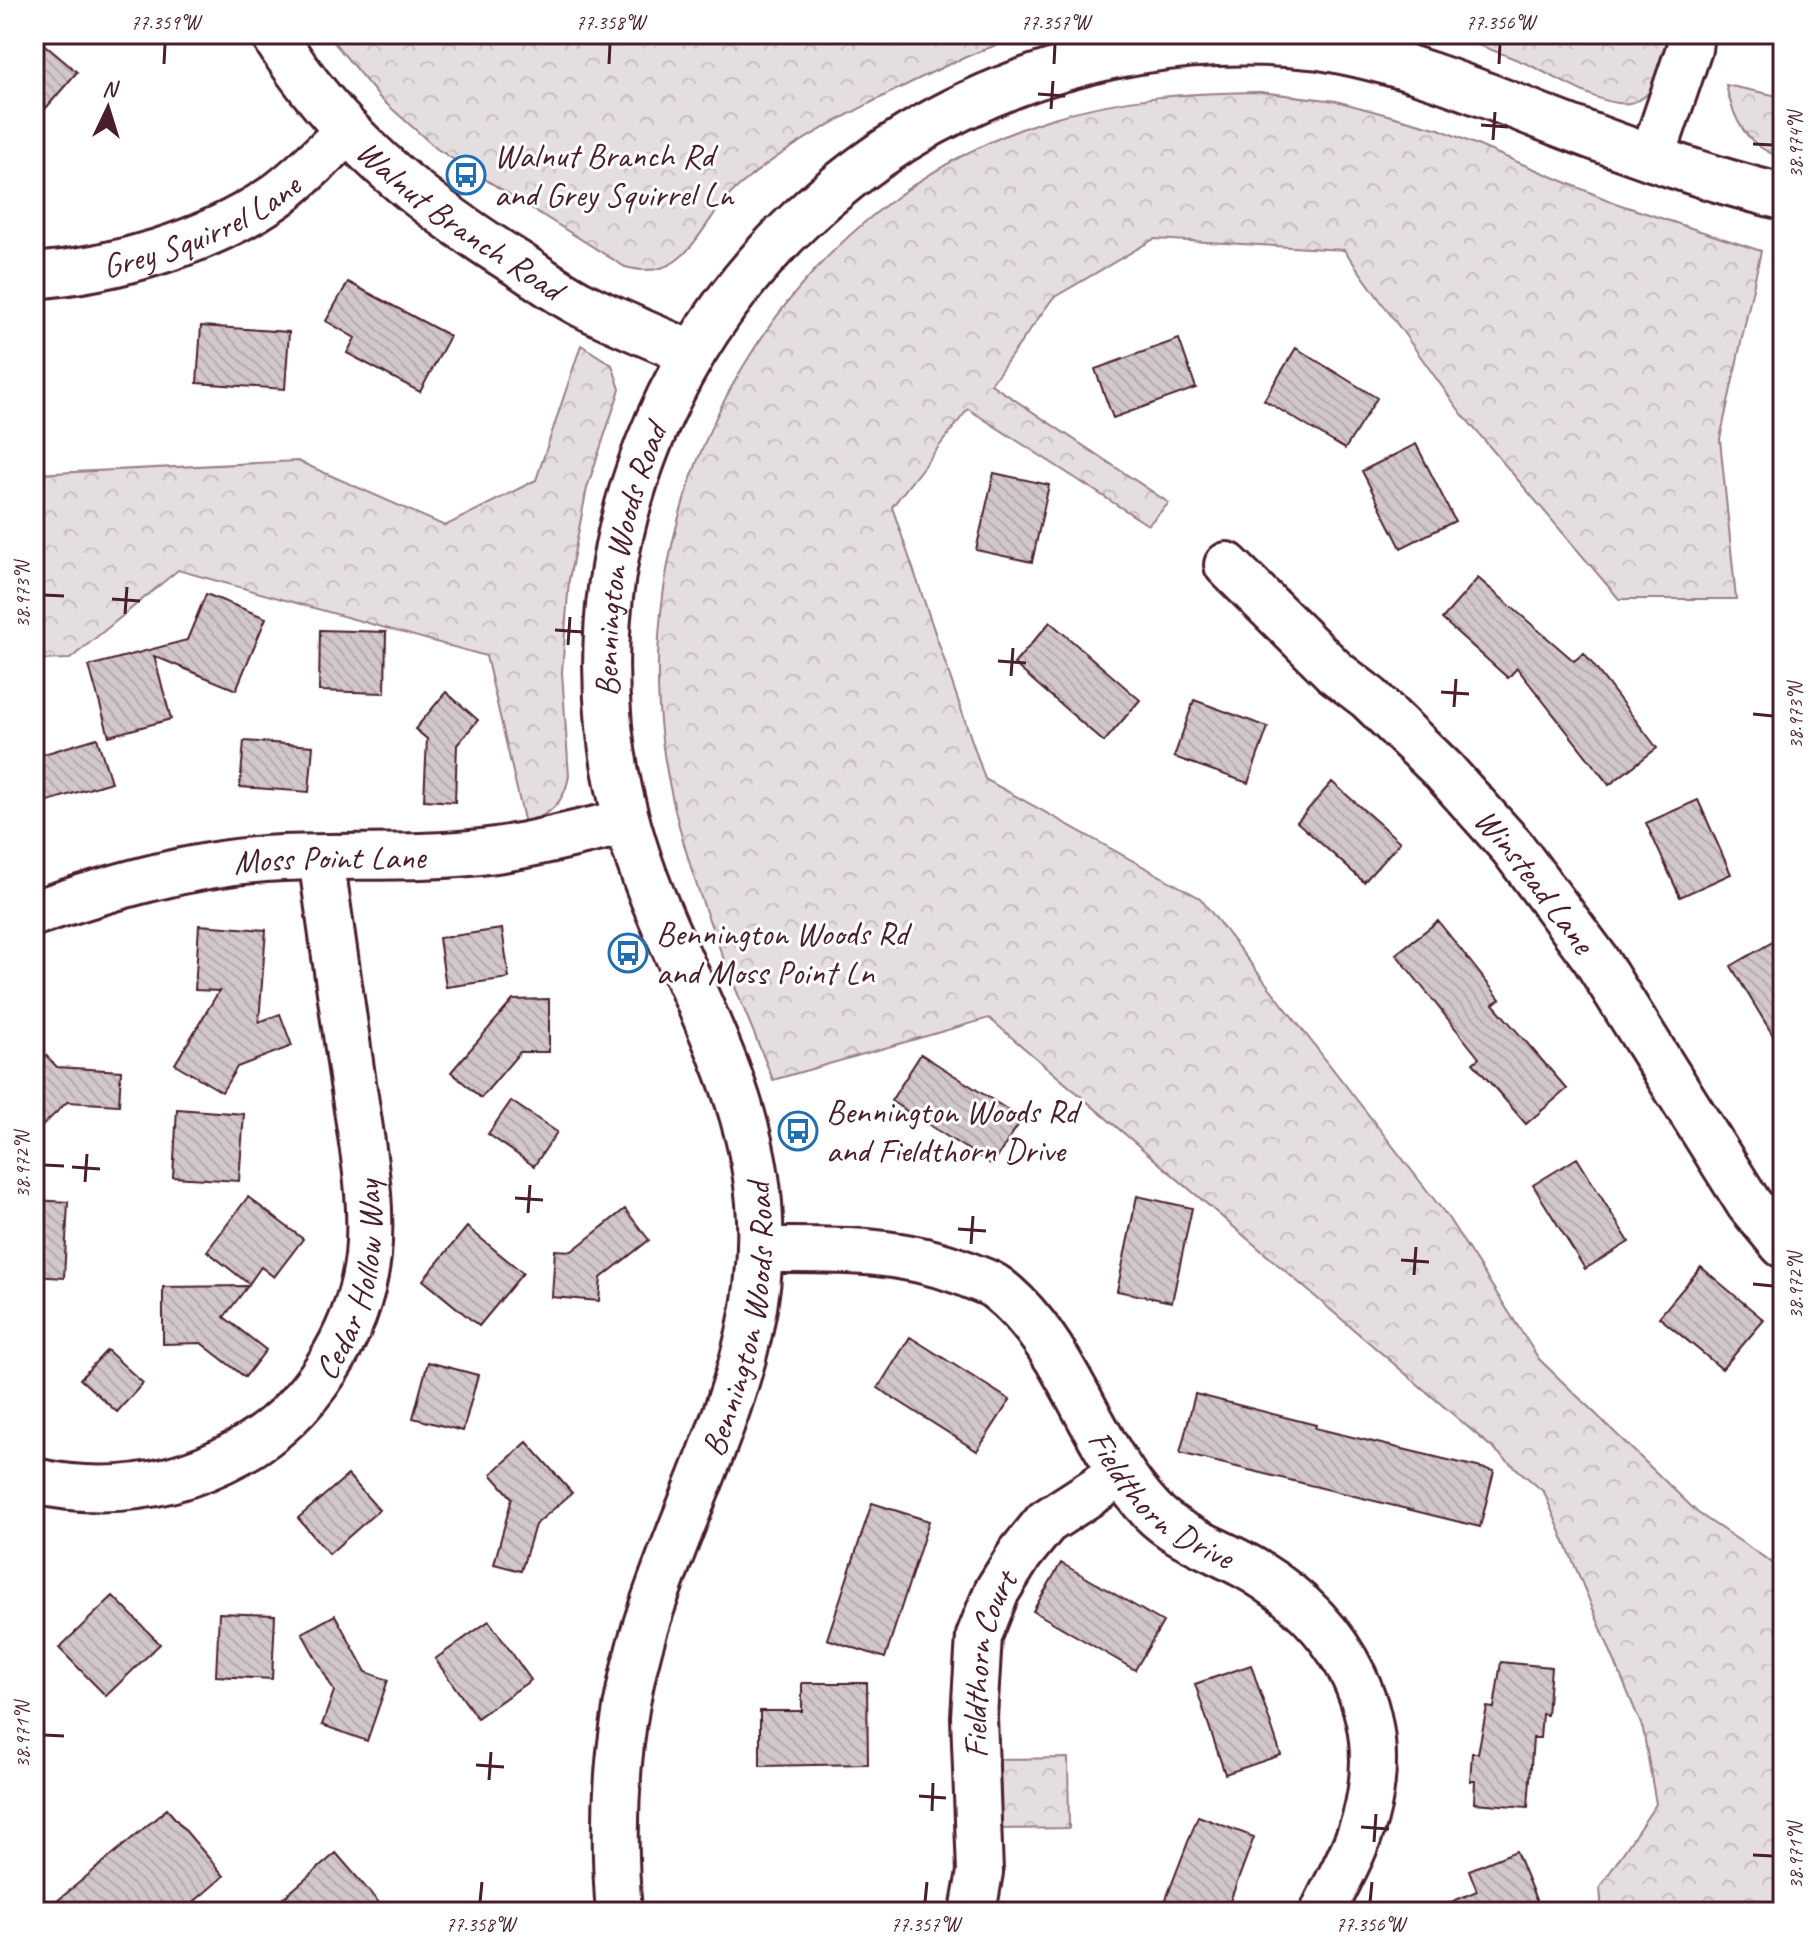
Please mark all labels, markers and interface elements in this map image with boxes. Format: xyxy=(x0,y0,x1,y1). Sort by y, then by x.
text: 77.359°W xyxy=(130,10,203,35)
text: 77.358°W xyxy=(575,10,648,35)
text: 77.357°W xyxy=(1020,10,1093,35)
text: 77.356°W xyxy=(1465,10,1538,35)
north arrow xyxy=(68,68,148,148)
text: N xyxy=(102,75,120,104)
text: 38.974°N xyxy=(1783,109,1808,178)
street label: Walnut Branch Road xyxy=(348,130,576,313)
place label: Walnut Branch Rd and Grey Squirrel Ln xyxy=(494,134,735,216)
bus stop icon: Walnut Branch Rd and Grey Squirrel Ln xyxy=(445,154,487,196)
street label: Grey Squirrel Lane xyxy=(99,163,310,287)
street label: Bennington Woods Road xyxy=(585,412,678,698)
text: 38.973°N xyxy=(10,559,35,628)
text: 38.973°N xyxy=(1783,680,1808,749)
street label: Winstead Lane xyxy=(1466,799,1606,963)
street label: Moss Point Lane xyxy=(231,834,428,884)
place label: Bennington Woods Rd and Moss Point Ln xyxy=(656,912,912,994)
bus stop icon: Bennington Woods Rd and Moss Point Ln xyxy=(607,932,649,974)
place label: Bennington Woods Rd and Fieldthorn Drive xyxy=(826,1090,1082,1172)
bus stop icon: Bennington Woods Rd and Fieldthorn Drive xyxy=(777,1110,819,1152)
text: 38.972°N xyxy=(10,1129,35,1198)
street label: Cedar Hollow Way xyxy=(304,1175,391,1387)
street label: Bennington Woods Road xyxy=(691,1175,782,1462)
text: 38.972°N xyxy=(1783,1250,1808,1319)
street label: Fieldthorn Drive xyxy=(1079,1422,1242,1579)
street label: Fieldthorn Court xyxy=(952,1559,1028,1759)
text: 38.971°N xyxy=(10,1699,35,1768)
text: 38.971°N xyxy=(1783,1820,1808,1889)
text: 77.358°W xyxy=(445,1912,518,1937)
text: 77.357°W xyxy=(890,1912,963,1937)
text: 77.356°W xyxy=(1335,1912,1408,1937)

